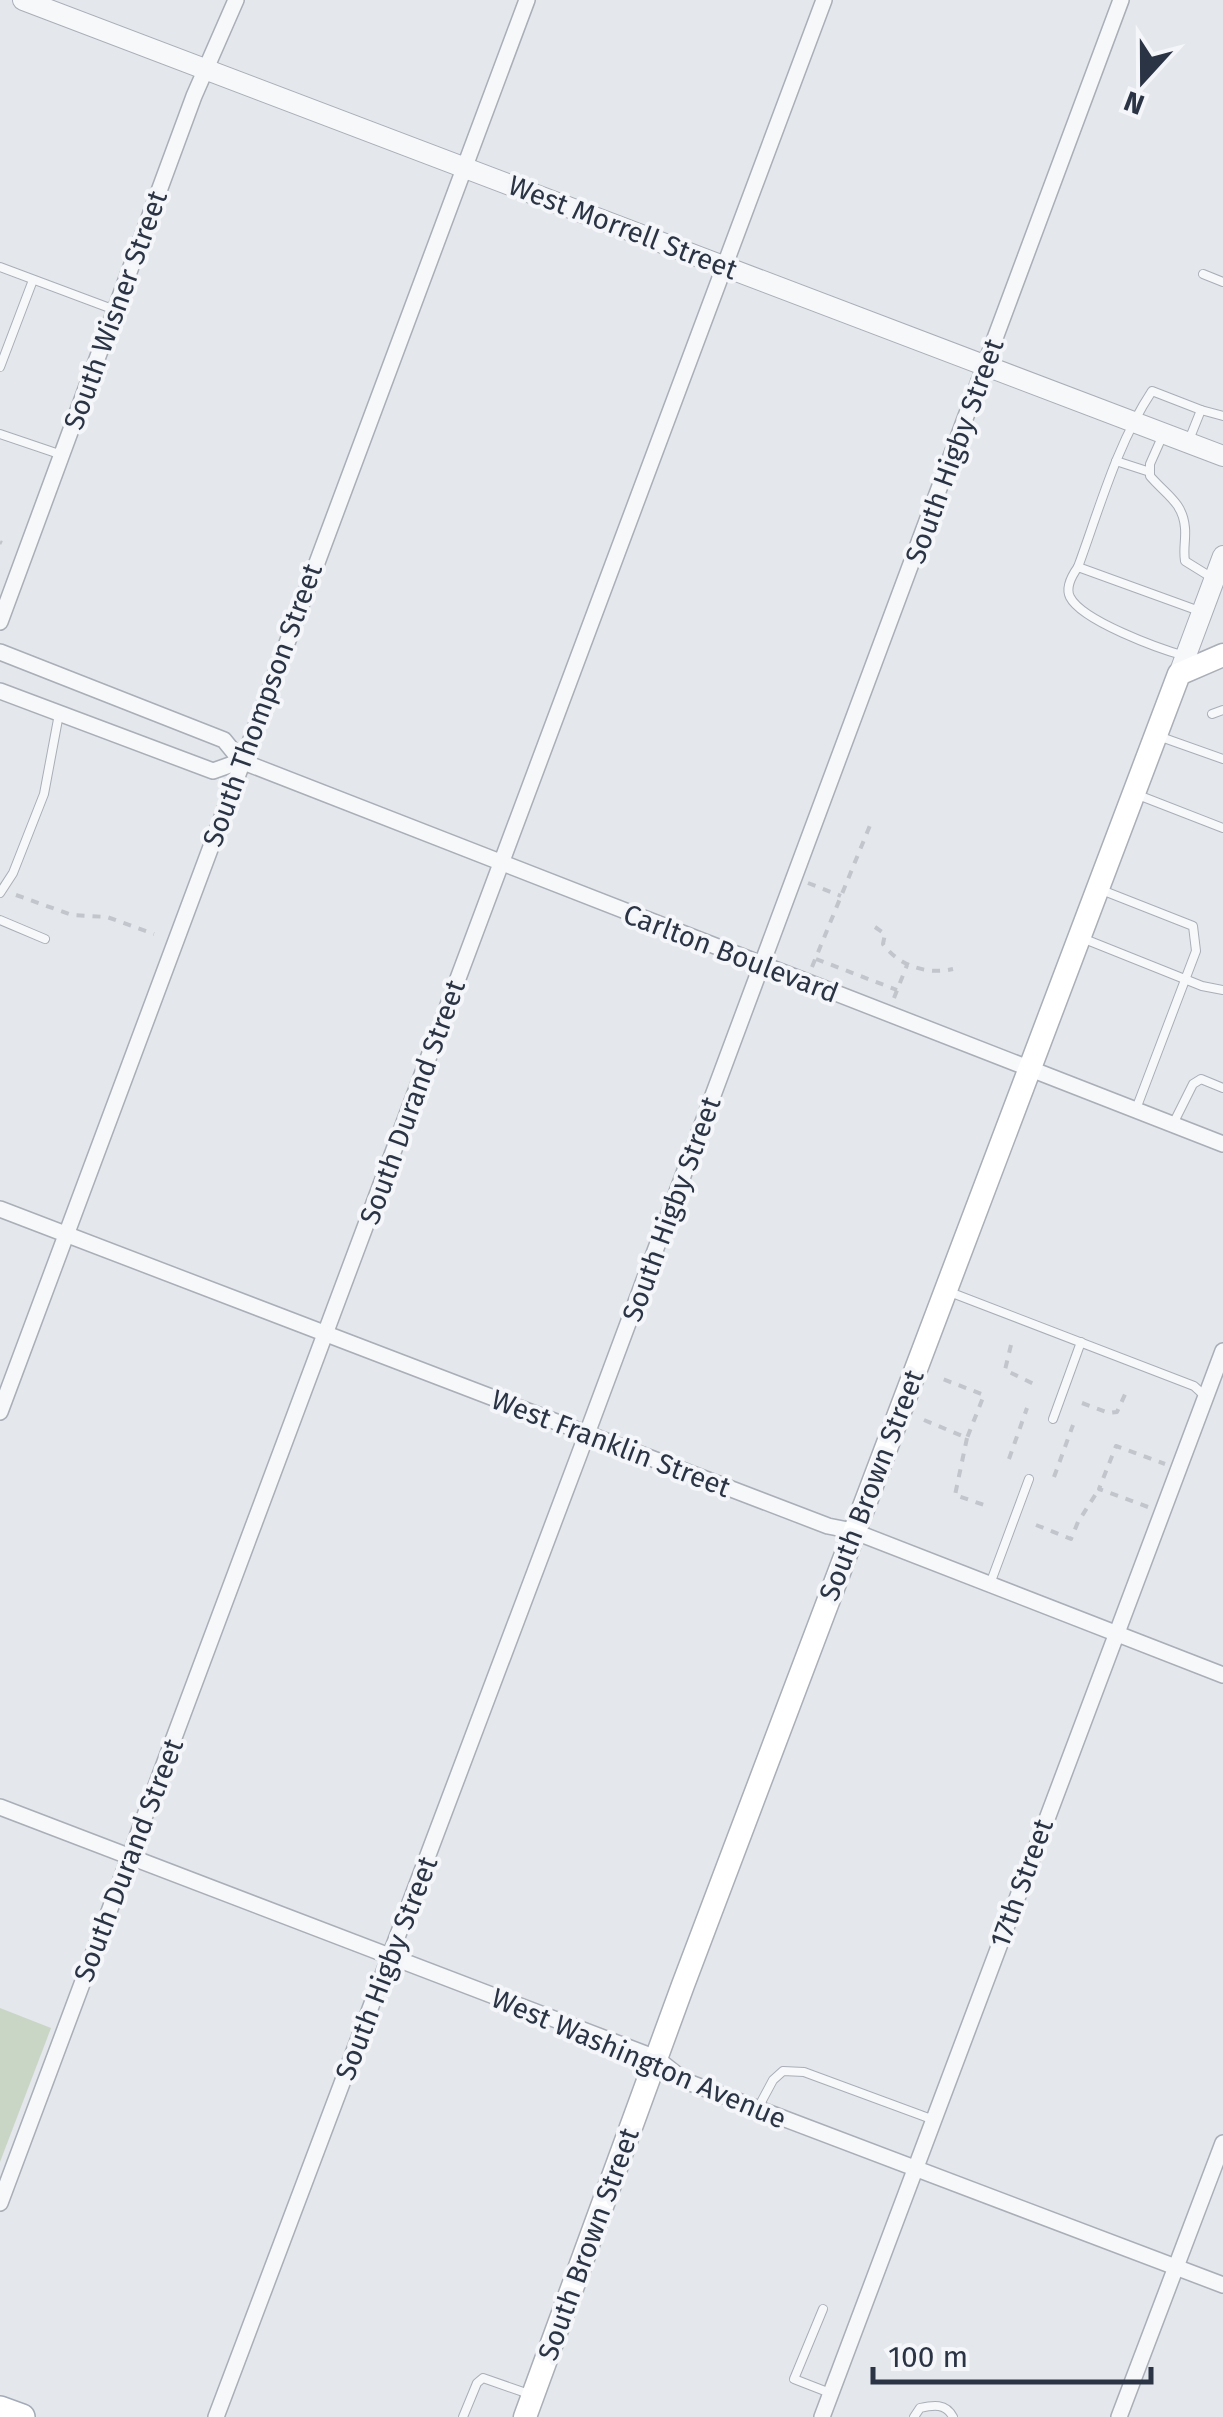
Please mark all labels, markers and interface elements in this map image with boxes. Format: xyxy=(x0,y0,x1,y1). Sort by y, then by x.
north arrow xyxy=(1093,30,1193,130)
text: N xyxy=(1120,84,1149,122)
street label: West Morrell Street xyxy=(504,169,743,287)
street label: South Wisner Street xyxy=(57,185,174,434)
street label: South Higby Street xyxy=(898,333,1011,568)
street label: South Thompson Street xyxy=(196,558,329,851)
street label: Carlton Boulevard xyxy=(619,897,843,1010)
street label: South Durand Street xyxy=(353,975,472,1229)
street label: South Higby Street xyxy=(615,1091,728,1326)
street label: South Brown Street xyxy=(812,1364,931,1605)
street label: West Franklin Street xyxy=(487,1383,736,1505)
street label: South Durand Street xyxy=(67,1733,190,1986)
street label: 17th Street xyxy=(983,1814,1060,1952)
street label: South Higby Street xyxy=(329,1851,445,2085)
street label: West Washington Avenue xyxy=(486,1981,791,2136)
street label: South Brown Street xyxy=(531,2123,646,2365)
scale bar xyxy=(873,2322,1150,2384)
text: 100 m xyxy=(888,2339,968,2375)

